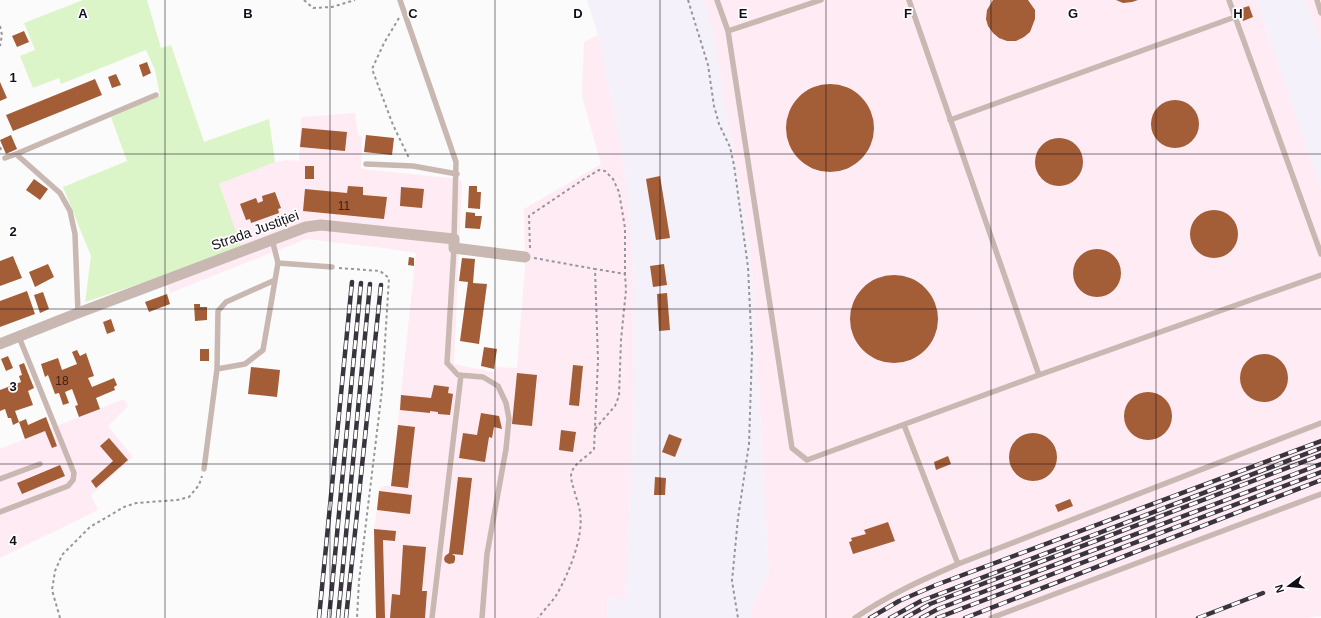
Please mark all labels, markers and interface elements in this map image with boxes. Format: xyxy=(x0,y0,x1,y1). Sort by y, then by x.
text: A xyxy=(78,6,88,21)
text: B xyxy=(243,6,253,21)
text: C xyxy=(408,6,418,21)
text: D xyxy=(573,6,583,21)
text: E xyxy=(739,6,748,21)
text: F xyxy=(904,6,912,21)
text: G xyxy=(1068,6,1078,21)
text: H xyxy=(1233,6,1243,21)
text: 1 xyxy=(9,70,17,85)
house number: 11 xyxy=(338,199,351,213)
street label: Strada Justiției xyxy=(209,207,301,253)
text: 2 xyxy=(9,224,17,239)
house number: 18 xyxy=(55,374,69,388)
text: 3 xyxy=(9,379,17,394)
text: 4 xyxy=(9,533,17,548)
north arrow xyxy=(1269,566,1309,606)
text: N xyxy=(1273,583,1286,594)

